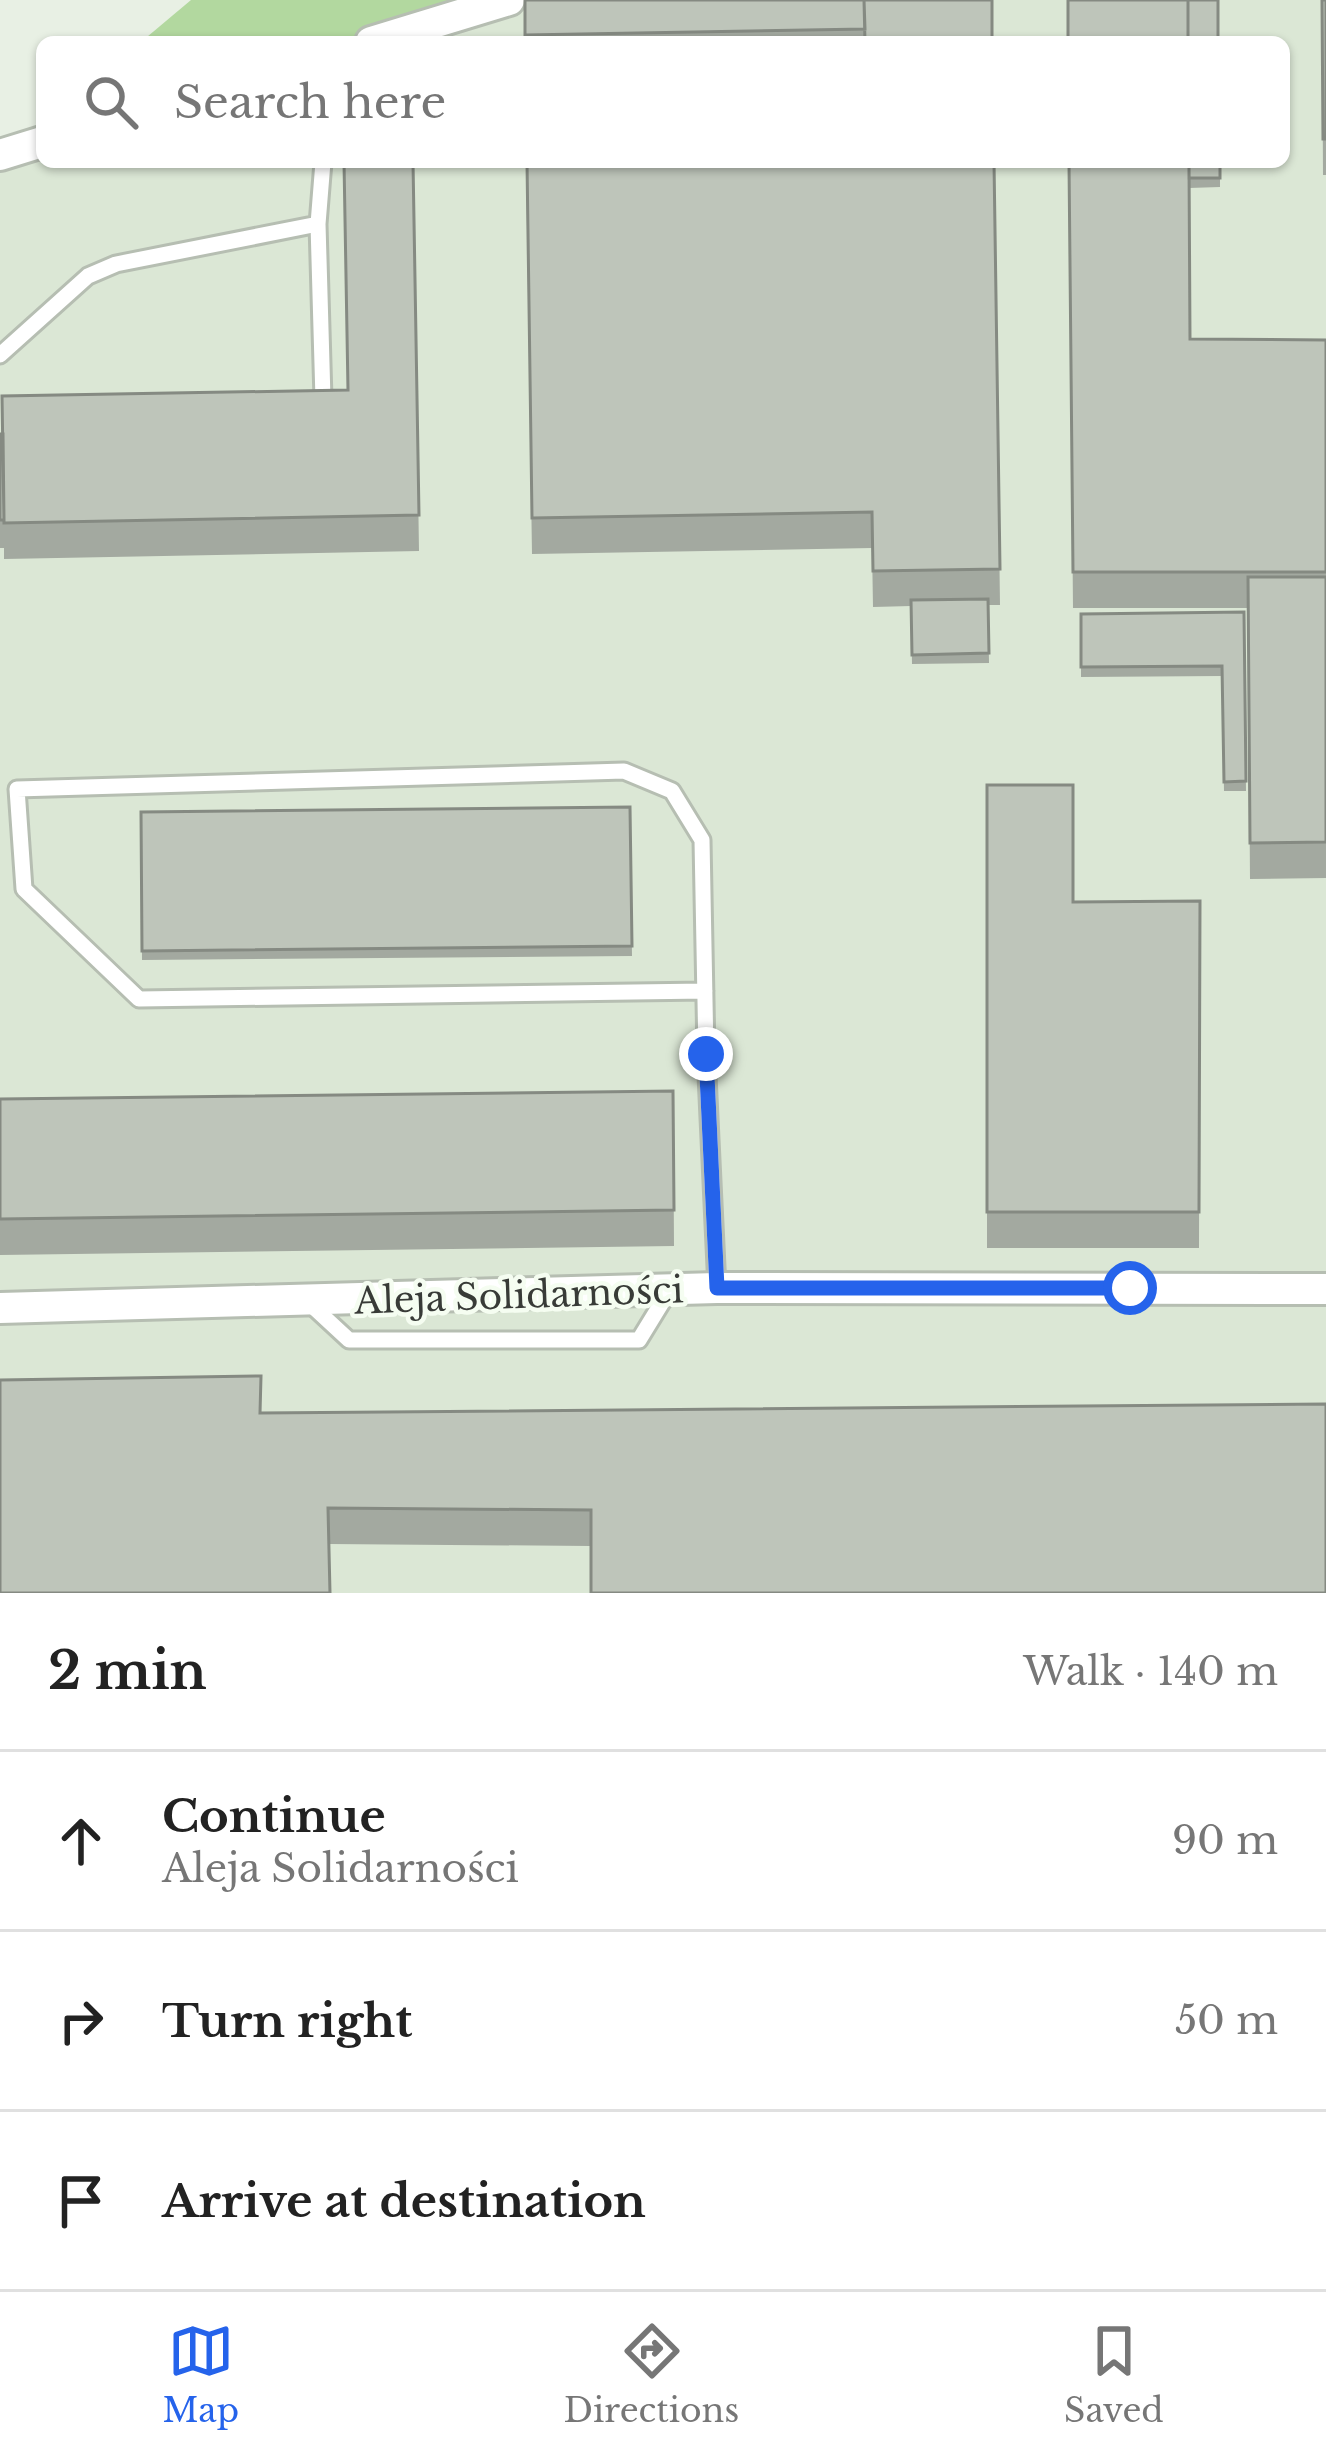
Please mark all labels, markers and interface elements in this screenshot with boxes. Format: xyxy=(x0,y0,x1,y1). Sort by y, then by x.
search box xyxy=(36,36,1290,168)
icon: search xyxy=(78,69,144,135)
text: Search here xyxy=(174,74,446,130)
route end xyxy=(679,1027,733,1081)
route start xyxy=(1103,1261,1157,1315)
street label: Aleja Solidarności xyxy=(353,1267,684,1324)
text: 2 min xyxy=(48,1640,207,1703)
text: Walk · 140 m xyxy=(1023,1647,1278,1696)
text: Continue xyxy=(162,1788,386,1844)
icon: ahead xyxy=(48,1808,114,1874)
text: 90 m xyxy=(1172,1816,1278,1865)
text: Aleja Solidarności xyxy=(162,1844,519,1893)
icon: right xyxy=(48,1988,114,2054)
text: Turn right xyxy=(162,1993,412,2049)
text: 50 m xyxy=(1175,1996,1278,2045)
icon: arrive xyxy=(48,2168,114,2234)
text: Arrive at destination xyxy=(162,2173,646,2229)
tab: Map xyxy=(162,2318,239,2431)
tab: Directions xyxy=(564,2318,739,2431)
tab: Saved xyxy=(1064,2318,1164,2431)

